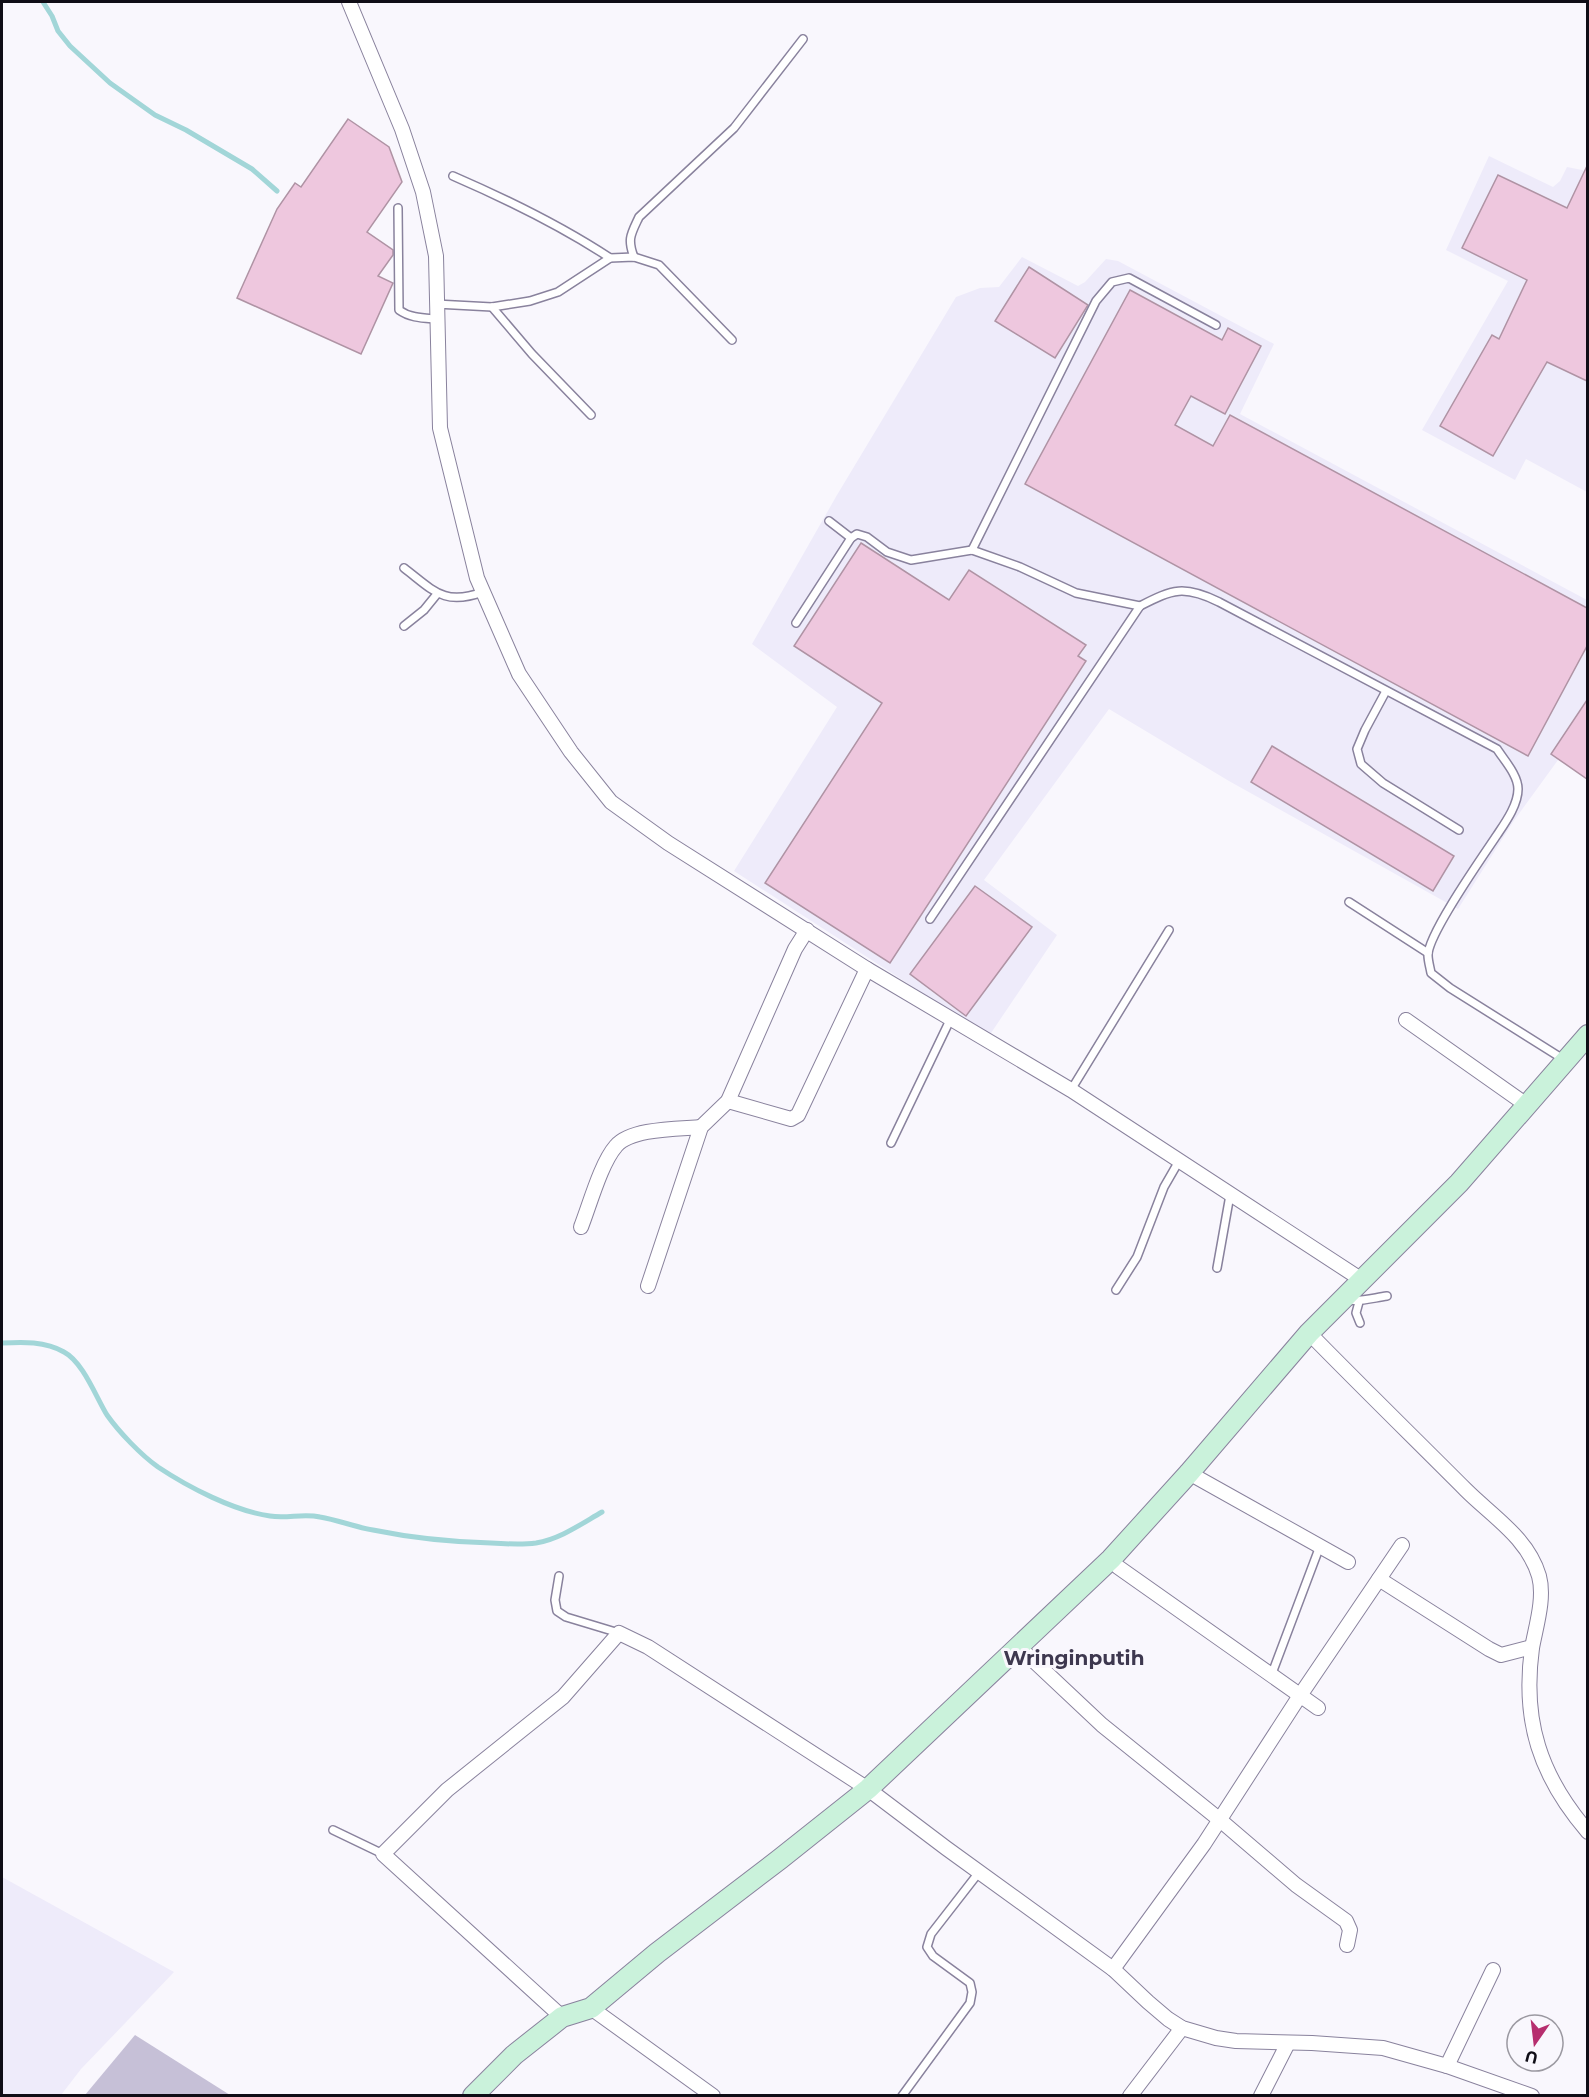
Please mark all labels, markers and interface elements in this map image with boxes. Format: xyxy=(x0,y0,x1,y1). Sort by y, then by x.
district label: Wringinputih xyxy=(1004,1646,1144,1670)
north arrow xyxy=(1505,2013,1565,2073)
text: U xyxy=(1523,2046,1540,2068)

